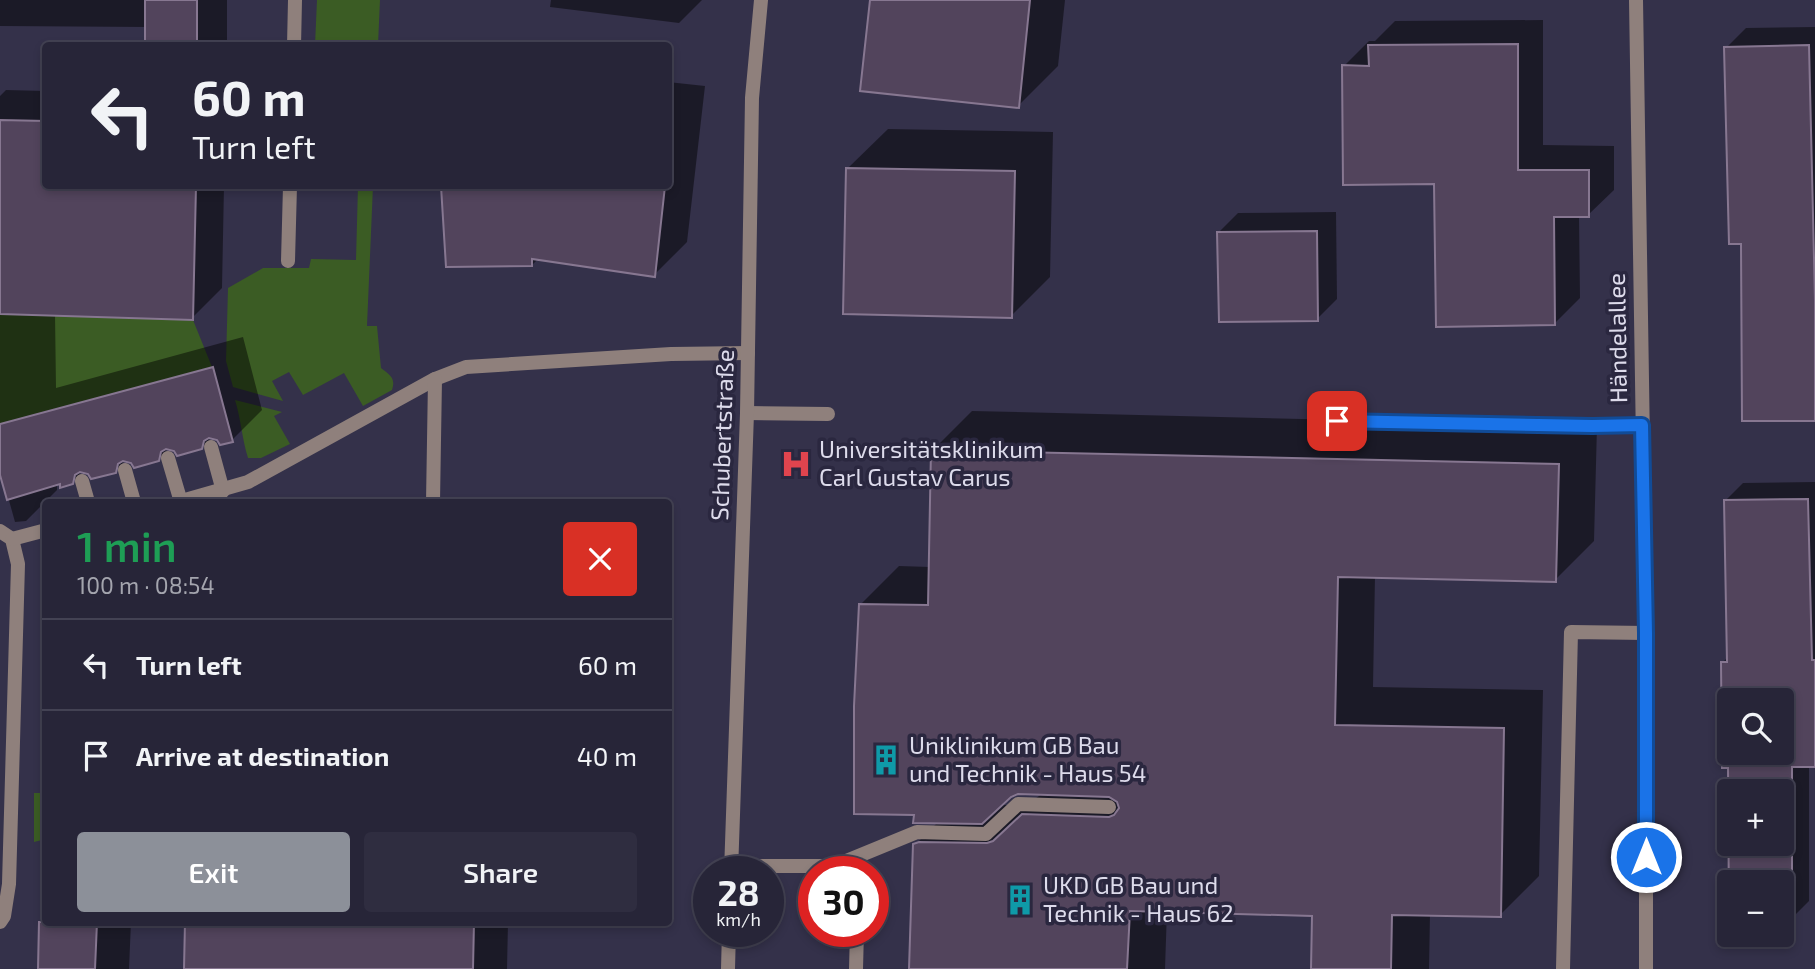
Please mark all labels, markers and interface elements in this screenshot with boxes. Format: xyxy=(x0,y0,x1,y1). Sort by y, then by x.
text: 60 m xyxy=(192,67,306,126)
icon: left xyxy=(77,70,168,161)
text: Turn left xyxy=(192,127,316,165)
street label: Händelallee xyxy=(1601,273,1632,403)
street label: Schubertstraße xyxy=(704,349,739,521)
pin xyxy=(1307,391,1367,451)
icon: arrive xyxy=(1318,402,1356,440)
place label: Universitätsklinikum Carl Gustav Carus xyxy=(819,434,1044,491)
hospital icon: Universitätsklinikum Carl Gustav Carus xyxy=(779,447,813,481)
text: 1 min xyxy=(77,520,177,570)
button: close xyxy=(563,522,637,596)
text: 100 m · 08:54 xyxy=(77,571,215,599)
icon: left xyxy=(77,646,115,684)
text: Turn left xyxy=(136,649,242,680)
text: 60 m xyxy=(578,649,637,680)
map controls xyxy=(1717,688,1794,947)
button: search xyxy=(1717,688,1794,765)
place label: Uniklinikum GB Bau und Technik - Haus 54 xyxy=(909,730,1146,787)
icon: arrive xyxy=(77,737,115,775)
text: Arrive at destination xyxy=(136,740,389,771)
text: 40 m xyxy=(577,740,637,771)
building icon: Uniklinikum GB Bau und Technik - Haus 54 xyxy=(869,743,903,777)
button: + xyxy=(1717,779,1794,856)
position arrow xyxy=(1609,820,1683,894)
button: Exit xyxy=(77,832,350,912)
button: Share xyxy=(364,832,637,912)
speed limit sign: 30 xyxy=(798,856,889,947)
place label: UKD GB Bau und Technik - Haus 62 xyxy=(1043,870,1234,927)
button: − xyxy=(1717,870,1794,947)
text: 28 xyxy=(717,871,760,913)
building icon: UKD GB Bau und Technik - Haus 62 xyxy=(1003,883,1037,917)
text: km/h xyxy=(716,908,761,930)

